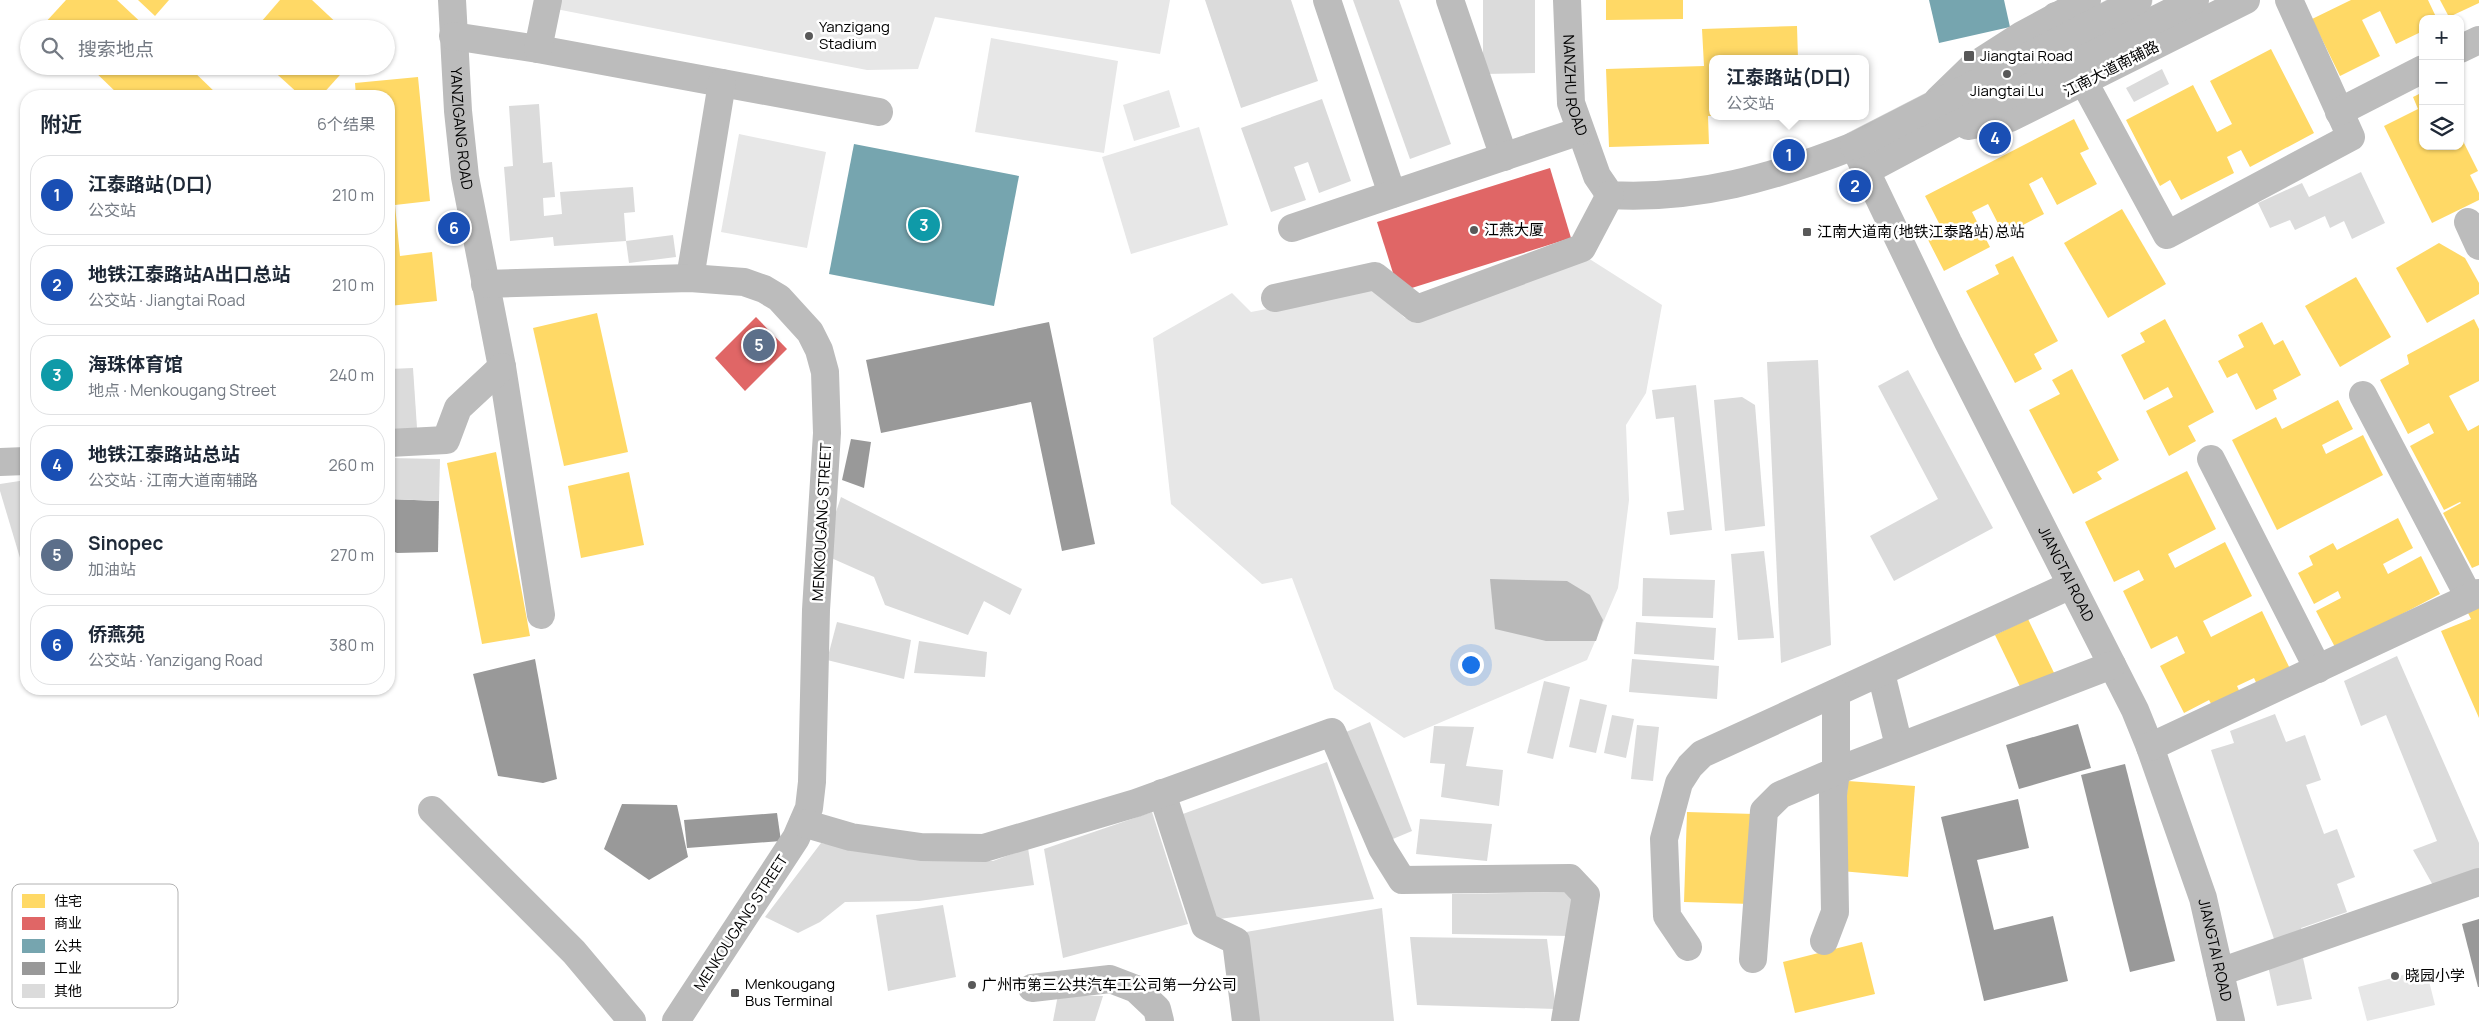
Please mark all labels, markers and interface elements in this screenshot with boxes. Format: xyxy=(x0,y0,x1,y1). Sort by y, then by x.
map controls xyxy=(2419,15,2464,150)
button: + xyxy=(2419,15,2464,60)
place label: Yanzigang Stadium xyxy=(819,16,890,54)
search box xyxy=(20,20,395,75)
marker: Yanzigang Stadium xyxy=(803,30,815,42)
icon: search xyxy=(38,34,66,62)
street label: NANZHU ROAD xyxy=(1558,34,1593,139)
street label: 江南大道南辅路 xyxy=(2059,35,2162,102)
text: 搜索地点 xyxy=(78,36,154,62)
place label: Jiangtai Road xyxy=(1980,45,2073,66)
marker: Jiangtai Road xyxy=(1962,49,1976,63)
popup xyxy=(1709,55,1869,120)
button: − xyxy=(2419,60,2464,105)
text: 江泰路站(D口) xyxy=(1726,64,1852,90)
street label: YANZIGANG ROAD xyxy=(446,67,478,192)
marker: Jiangtai Lu xyxy=(2001,68,2013,80)
place label: Jiangtai Lu xyxy=(1970,80,2044,101)
text: 公交站 xyxy=(1726,92,1774,114)
button: layers xyxy=(2419,105,2464,150)
text: 附近 xyxy=(40,110,82,138)
text: 6个结果 xyxy=(317,113,375,135)
pin: 4 xyxy=(1979,119,2011,157)
pin: 1 xyxy=(1773,136,1805,174)
pin: 2 xyxy=(1839,167,1871,205)
text: 江泰路站(D口) xyxy=(88,171,214,197)
text: 1 xyxy=(53,184,61,206)
text: 210 m xyxy=(332,184,374,206)
text: 公交站 xyxy=(88,199,136,221)
pin: 3 xyxy=(908,206,940,244)
pin: 6 xyxy=(438,209,470,247)
place label: 江燕大厦 xyxy=(1484,219,1544,240)
place label: 江南大道南(地铁江泰路站)总站 xyxy=(1817,221,2025,242)
marker: 江燕大厦 xyxy=(1468,224,1480,236)
marker: 江南大道南(地铁江泰路站)总站 xyxy=(1801,226,1813,238)
text: 地铁江泰路站A出口总站 xyxy=(88,261,291,287)
text: 2 xyxy=(52,274,62,296)
text: 210 m xyxy=(332,274,374,296)
text: 公交站 · Jiangtai Road xyxy=(88,289,245,311)
pin: 5 xyxy=(743,326,775,364)
text: 海珠体育馆 xyxy=(88,351,183,377)
text: 3 xyxy=(52,364,62,386)
text: 240 m xyxy=(329,364,374,386)
text: 地点 · Menkougang Street xyxy=(88,379,276,401)
text: 地铁江泰路站总站 xyxy=(88,441,240,467)
street label: MENKOUGANG STREET xyxy=(807,442,836,602)
text: 4 xyxy=(52,454,62,476)
text: 260 m xyxy=(328,454,374,476)
text: 公交站 · 江南大道南辅路 xyxy=(88,469,258,491)
street label: JIANGTAI ROAD xyxy=(2033,522,2099,625)
text: Sinopec xyxy=(88,530,163,556)
text: 5 xyxy=(52,544,62,566)
text: 270 m xyxy=(330,544,374,566)
text: 加油站 xyxy=(88,558,136,580)
text: 侨燕苑 xyxy=(88,621,145,647)
text: 6 xyxy=(52,634,62,656)
text: 380 m xyxy=(329,634,374,656)
text: 公交站 · Yanzigang Road xyxy=(88,649,263,671)
your location xyxy=(1458,652,1484,678)
street label: MENKOUGANG STREET xyxy=(689,850,793,995)
legend xyxy=(12,884,178,1008)
text: 住宅 xyxy=(54,891,82,910)
street label: JIANGTAI ROAD xyxy=(2193,897,2237,1003)
text: 商业 xyxy=(54,913,82,932)
text: 公共 xyxy=(54,936,82,955)
text: 工业 xyxy=(54,958,82,977)
place label: 晓园小学 xyxy=(2405,965,2465,986)
marker: 晓园小学 xyxy=(2389,970,2401,982)
place label: Menkougang Bus Terminal xyxy=(745,973,835,1011)
place label: 广州市第三公共汽车工公司第一分公司 xyxy=(982,974,1237,995)
marker: 广州市第三公共汽车工公司第一分公司 xyxy=(966,979,978,991)
text: 其他 xyxy=(54,981,82,1000)
marker: Menkougang Bus Terminal xyxy=(729,987,741,999)

